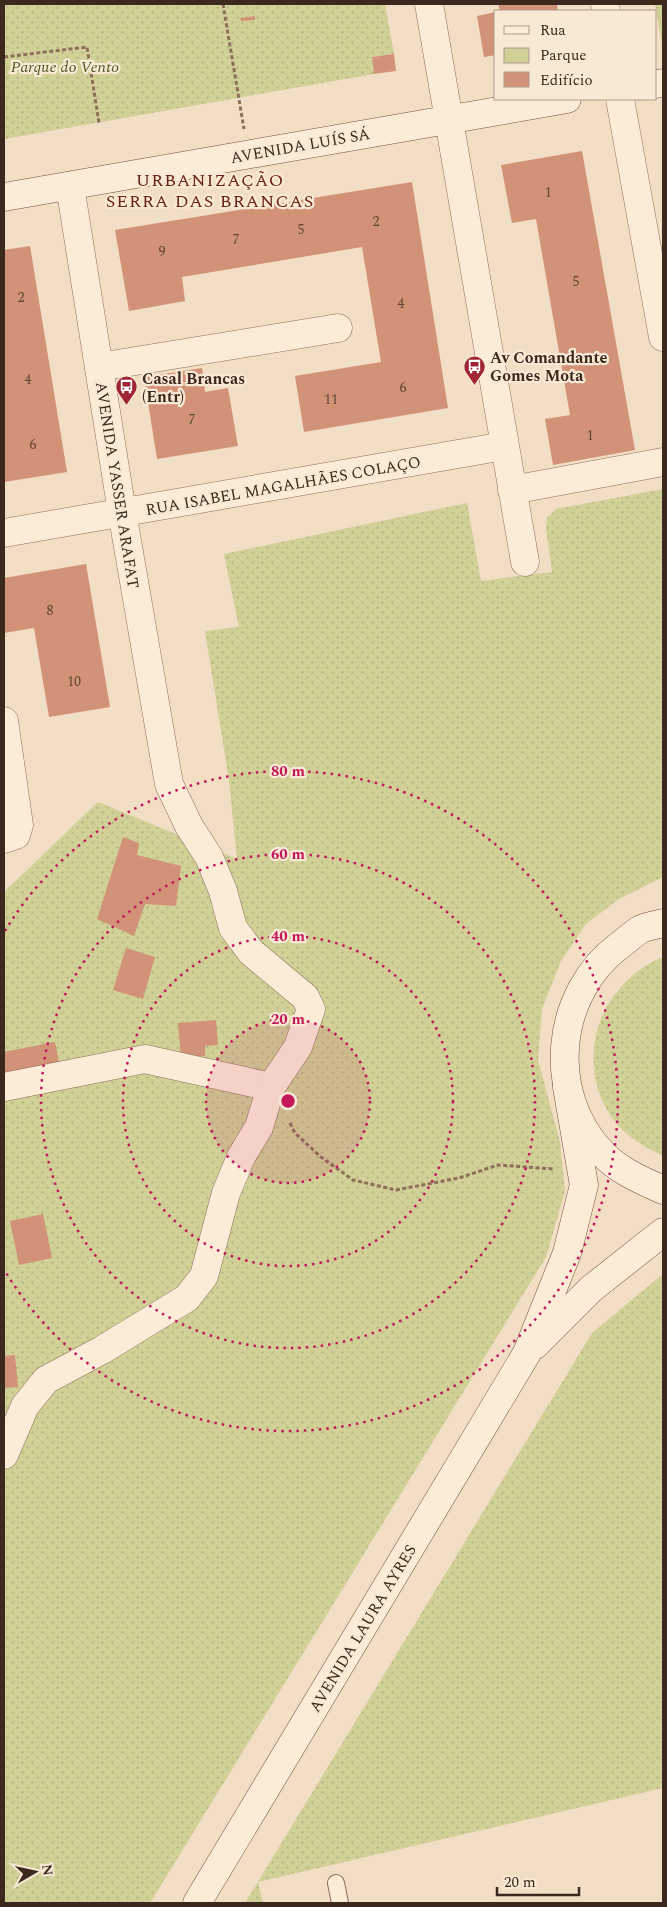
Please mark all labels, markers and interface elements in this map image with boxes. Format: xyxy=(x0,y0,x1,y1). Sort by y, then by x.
legend xyxy=(494,10,657,100)
text: Rua xyxy=(540,19,566,42)
text: Parque xyxy=(540,44,587,67)
park label: Parque do Vento xyxy=(11,55,119,79)
text: Edifício xyxy=(540,69,593,92)
street label: AVENIDA LUÍS SÁ xyxy=(228,122,372,170)
district label: URBANIZAÇÃO SERRA DAS BRANCAS xyxy=(106,167,314,215)
house number: 1 xyxy=(545,182,552,203)
house number: 2 xyxy=(373,211,380,232)
house number: 5 xyxy=(298,219,305,240)
house number: 7 xyxy=(233,229,240,250)
house number: 9 xyxy=(159,241,166,262)
house number: 5 xyxy=(573,271,580,292)
house number: 2 xyxy=(18,287,25,308)
house number: 4 xyxy=(398,293,405,314)
place label: Av Comandante Gomes Mota xyxy=(490,346,608,388)
bus stop icon: Av Comandante Gomes Mota xyxy=(462,354,486,385)
place label: Casal Brancas (Entr) xyxy=(142,367,245,409)
house number: 4 xyxy=(25,369,32,390)
bus stop icon: Casal Brancas (Entr) xyxy=(114,375,138,406)
house number: 6 xyxy=(400,377,407,398)
street label: AVENIDA YASSER ARAFAT xyxy=(89,380,145,591)
house number: 11 xyxy=(324,389,338,410)
house number: 7 xyxy=(189,409,196,430)
house number: 1 xyxy=(587,425,594,446)
house number: 6 xyxy=(30,434,37,455)
street label: RUA ISABEL MAGALHÃES COLAÇO xyxy=(144,450,423,522)
house number: 8 xyxy=(47,600,54,621)
house number: 10 xyxy=(67,671,81,692)
text: 80 m xyxy=(271,760,306,783)
text: 60 m xyxy=(271,843,306,866)
text: 40 m xyxy=(271,925,306,948)
text: 20 m xyxy=(271,1008,306,1031)
centre of rings xyxy=(279,1092,297,1110)
street label: AVENIDA LAURA AYRES xyxy=(303,1540,423,1717)
north arrow xyxy=(10,1847,60,1897)
text: N xyxy=(36,1863,59,1877)
scale bar xyxy=(497,1864,580,1896)
text: 20 m xyxy=(504,1871,536,1894)

